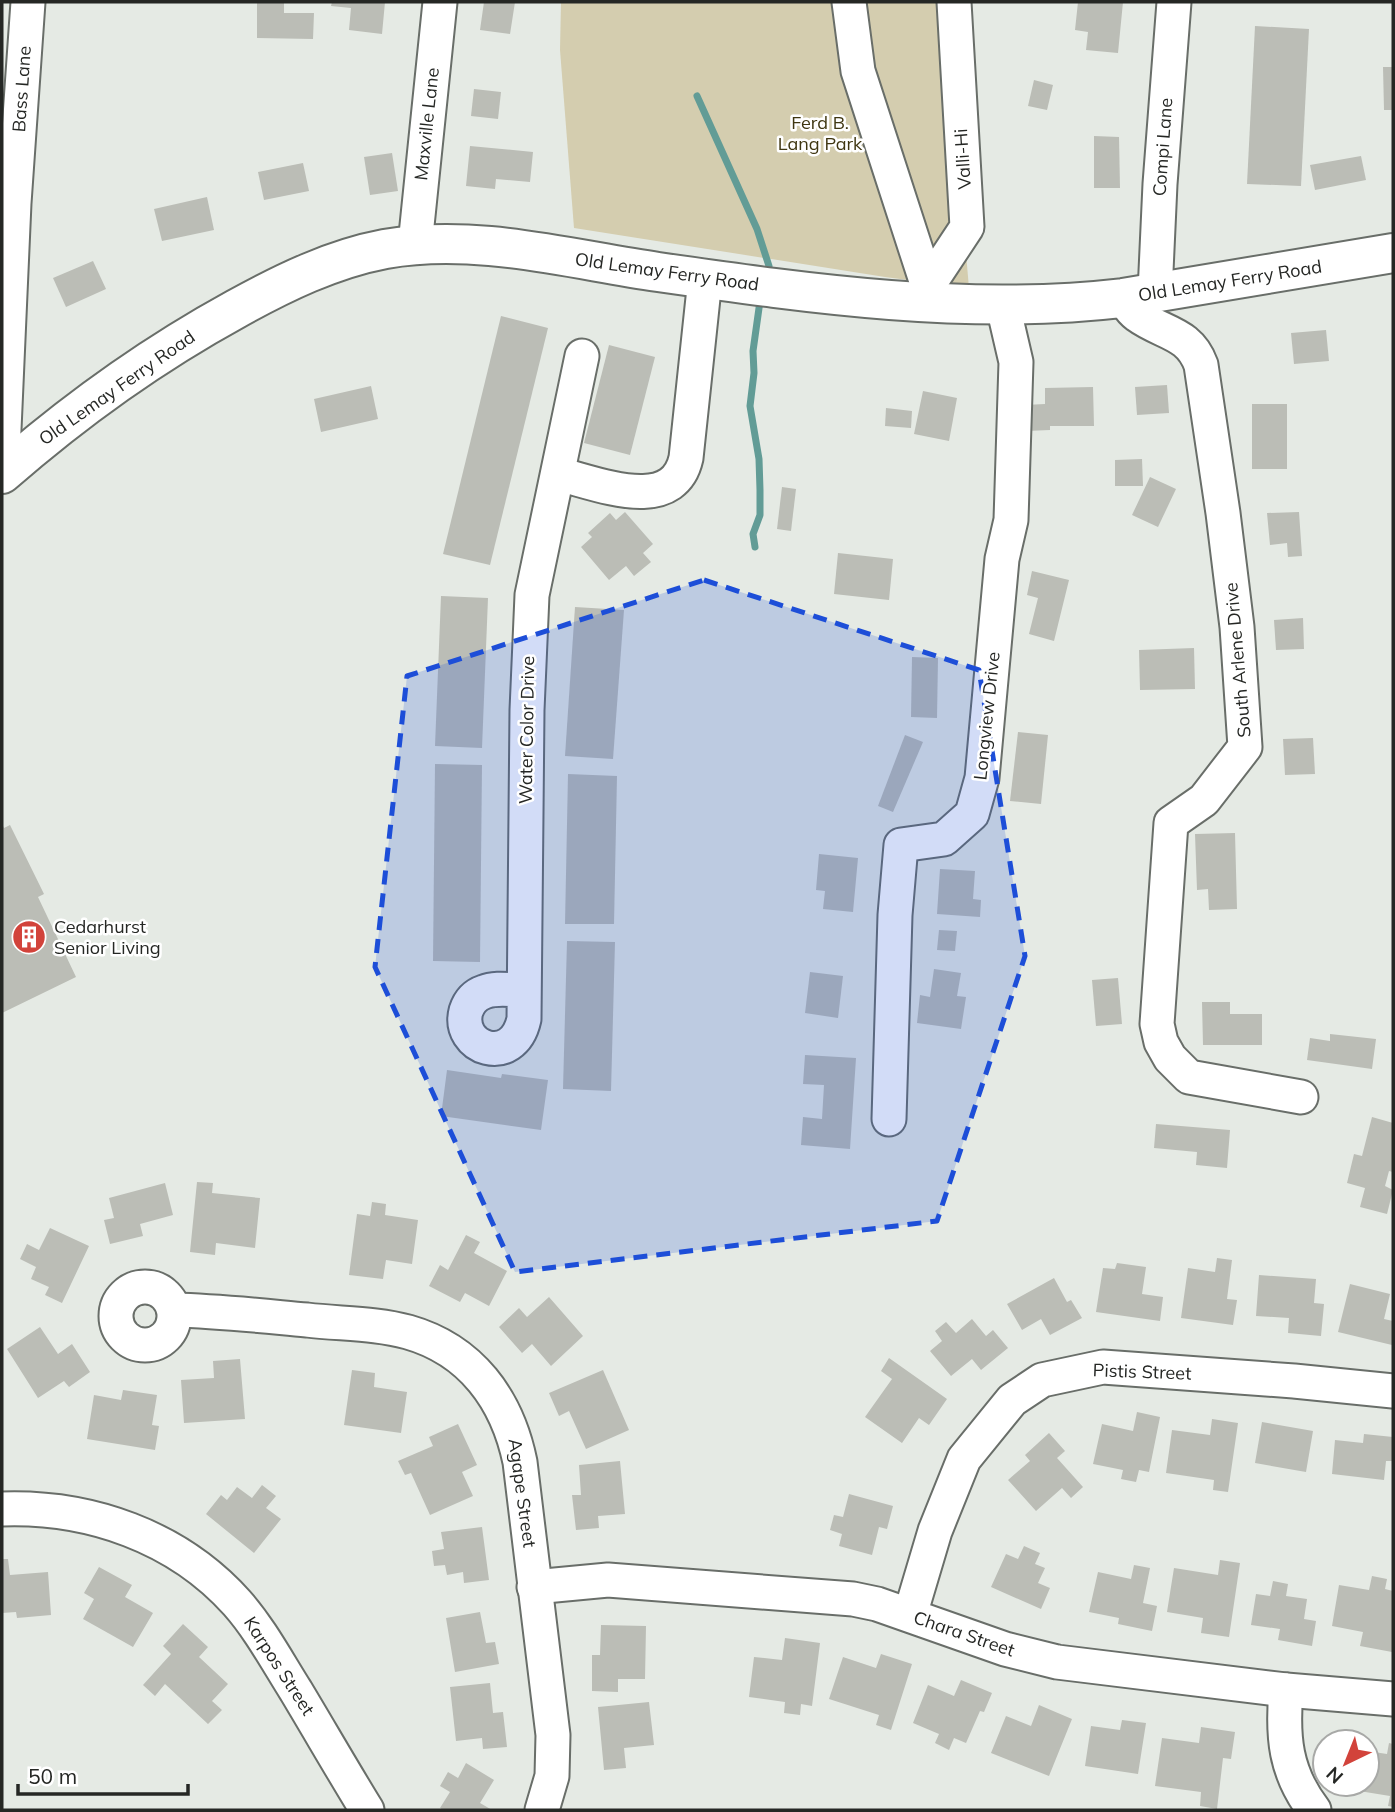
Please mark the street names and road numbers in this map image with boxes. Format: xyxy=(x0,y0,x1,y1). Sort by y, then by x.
street label: Bass Lane xyxy=(7,45,36,133)
street label: Maxville Lane xyxy=(409,66,444,182)
street label: Compi Lane xyxy=(1148,97,1177,197)
street label: Valli-Hi xyxy=(949,128,976,190)
street label: Old Lemay Ferry Road xyxy=(574,247,761,296)
street label: Old Lemay Ferry Road xyxy=(1136,255,1323,306)
street label: Old Lemay Ferry Road xyxy=(34,325,199,450)
street label: South Arlene Drive xyxy=(1219,581,1256,739)
street label: Longview Drive xyxy=(968,651,1005,781)
street label: Water Color Drive xyxy=(514,656,539,804)
street label: Pistis Street xyxy=(1092,1358,1192,1385)
street label: Agape Street xyxy=(503,1437,542,1549)
street label: Chara Street xyxy=(911,1605,1018,1662)
street label: Karpos Street xyxy=(239,1612,320,1719)

